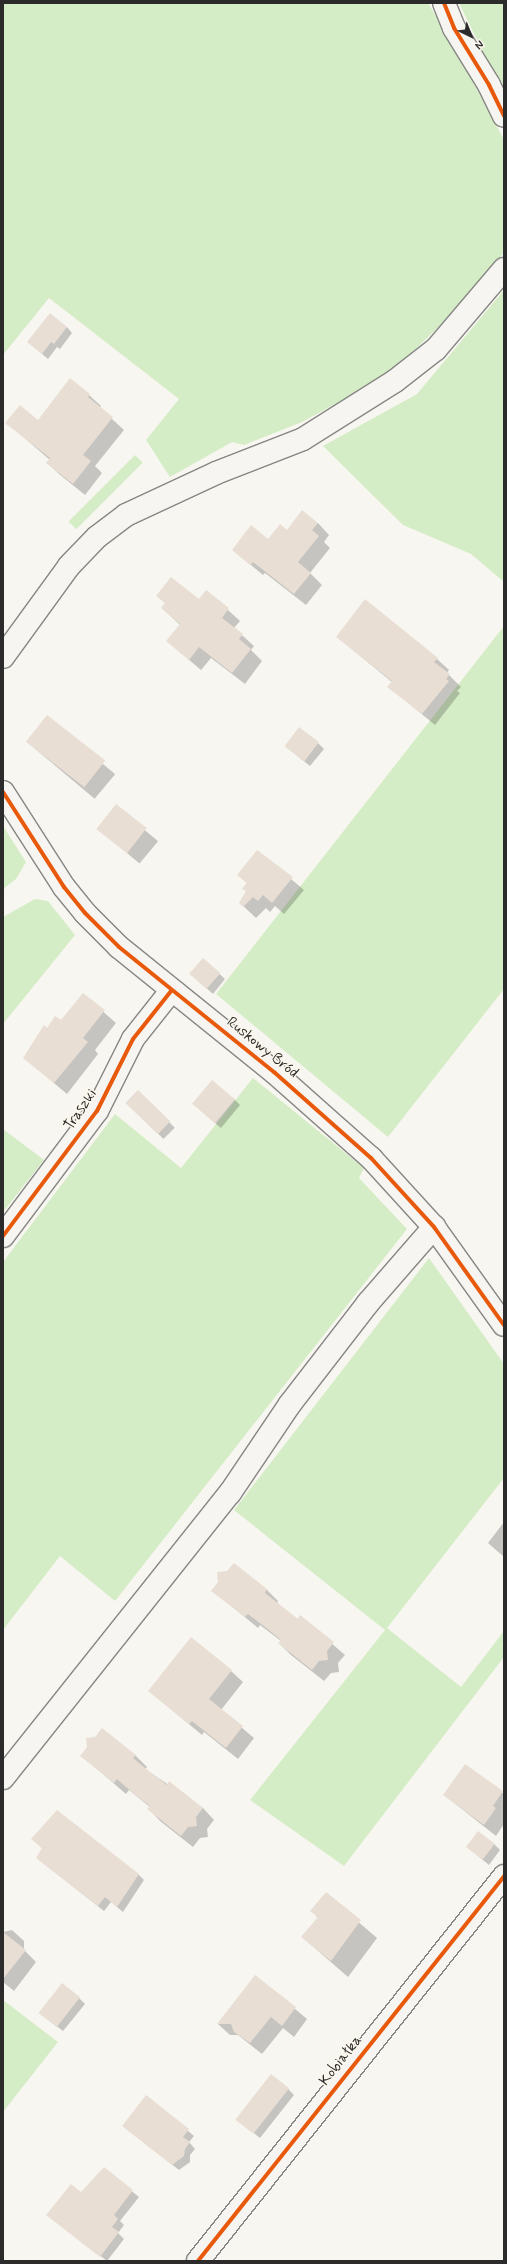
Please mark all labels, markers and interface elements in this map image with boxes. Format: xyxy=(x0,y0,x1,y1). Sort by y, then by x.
north arrow xyxy=(451,16,491,56)
text: N xyxy=(472,37,487,52)
street label: Ruskowy Bród xyxy=(223,1014,301,1082)
street label: Traszki xyxy=(61,1086,101,1134)
street label: Kobiałka xyxy=(316,2032,366,2090)

